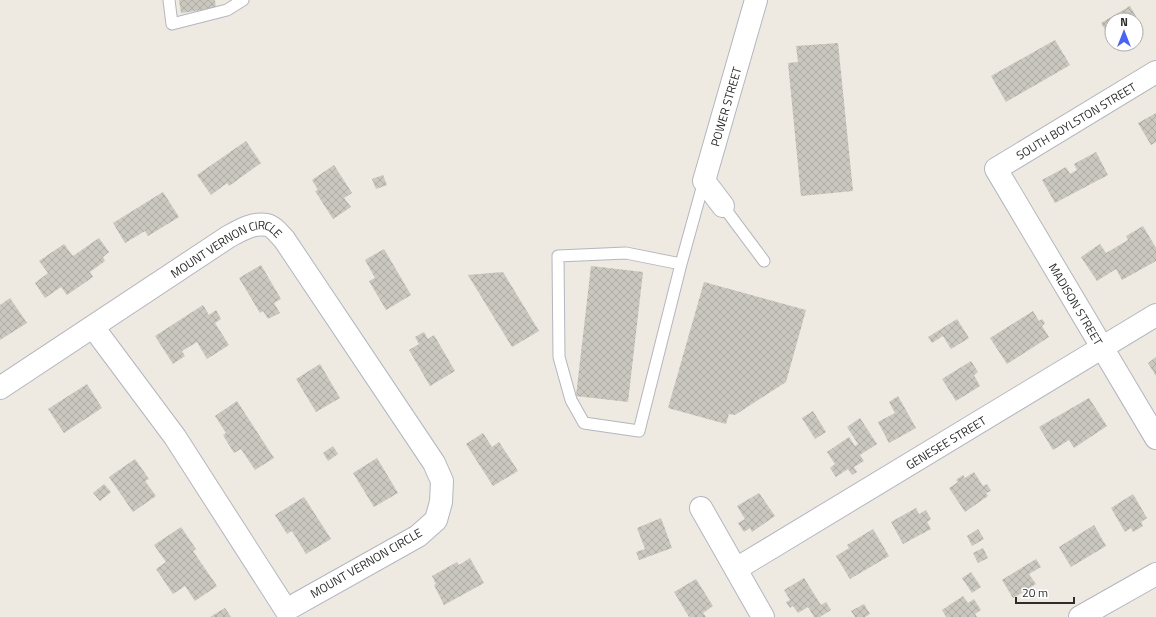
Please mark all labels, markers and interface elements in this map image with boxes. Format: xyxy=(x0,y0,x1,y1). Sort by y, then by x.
north arrow xyxy=(1104,12,1144,52)
text: N xyxy=(1120,14,1128,30)
street label: POWER STREET xyxy=(705,64,746,149)
street label: SOUTH BOYLSTON STREET xyxy=(1012,77,1140,165)
street label: MOUNT VERNON CIRCLE xyxy=(166,215,288,282)
street label: MADISON STREET xyxy=(1044,259,1108,349)
street label: GENESEE STREET xyxy=(902,410,990,474)
street label: MOUNT VERNON CIRCLE xyxy=(307,523,426,603)
scale bar xyxy=(1016,579,1074,605)
text: 20 m xyxy=(1022,583,1048,602)

